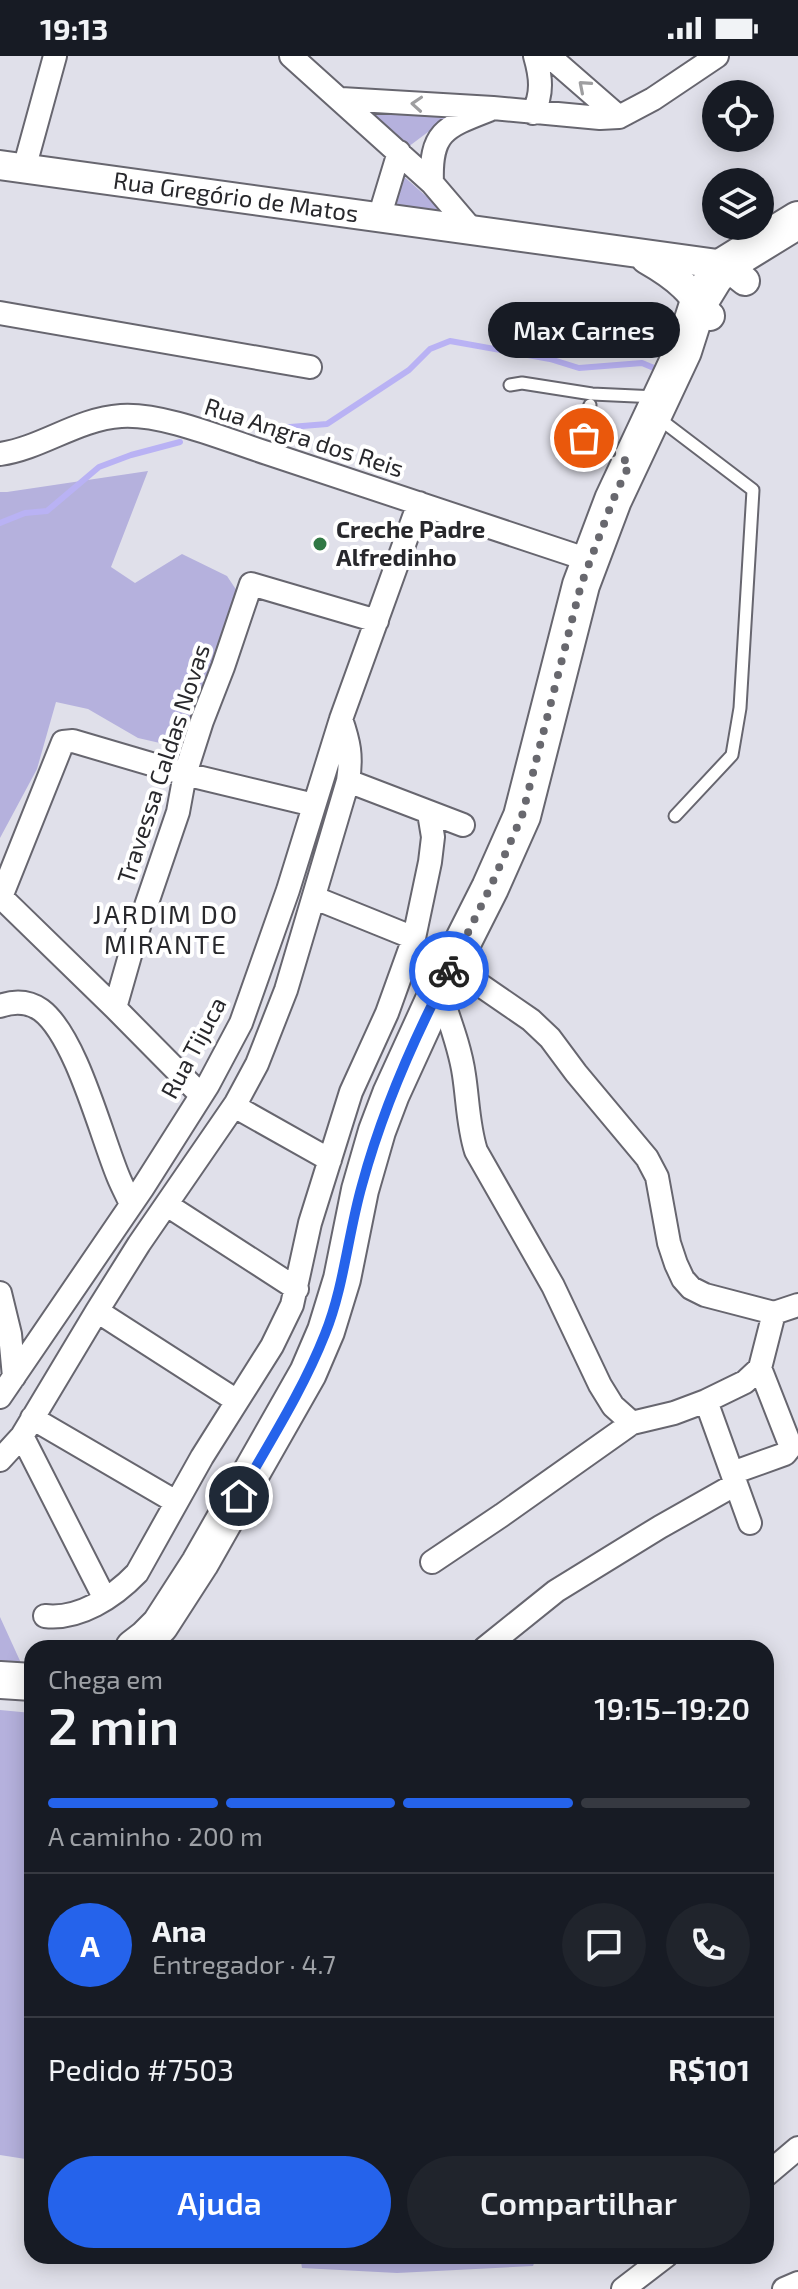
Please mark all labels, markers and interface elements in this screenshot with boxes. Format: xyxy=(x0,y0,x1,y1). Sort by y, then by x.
text: 19:13 xyxy=(40,10,108,46)
map controls xyxy=(702,80,774,240)
button: locate xyxy=(702,80,774,152)
one-way arrow xyxy=(578,81,593,96)
one-way arrow xyxy=(410,95,423,112)
street label: Rua Gregório de Matos xyxy=(112,165,360,227)
button: layers xyxy=(702,168,774,240)
callout: Max Carnes xyxy=(488,302,680,358)
text: Max Carnes xyxy=(513,314,655,345)
street label: Rua Angra dos Reis xyxy=(201,391,408,482)
pin xyxy=(550,404,618,472)
icon: bag xyxy=(562,416,606,460)
place label: Creche Padre Alfredinho xyxy=(336,514,485,571)
marker: Creche Padre Alfredinho xyxy=(311,535,329,553)
street label: Travessa Caldas Novas xyxy=(110,640,215,887)
district label: JARDIM DO MIRANTE xyxy=(93,898,239,959)
courier xyxy=(409,931,489,1011)
icon: bike xyxy=(427,949,471,993)
street label: Rua Tijuca xyxy=(154,991,232,1103)
pin xyxy=(205,1462,273,1530)
icon: home xyxy=(217,1474,261,1518)
text: Chega em xyxy=(48,1663,163,1694)
text: 19:15–19:20 xyxy=(594,1690,750,1726)
text: 2 min xyxy=(48,1693,179,1755)
text: A caminho · 200 m xyxy=(48,1820,263,1851)
button: chat xyxy=(562,1903,646,1987)
button: phone xyxy=(666,1903,750,1987)
text: Ana xyxy=(152,1912,207,1948)
text: A xyxy=(80,1927,100,1963)
text: Entregador · 4.7 xyxy=(152,1948,336,1979)
text: Pedido #7503 xyxy=(48,2051,234,2087)
text: R$101 xyxy=(668,2051,750,2087)
button: Ajuda xyxy=(48,2156,391,2248)
button: Compartilhar xyxy=(407,2156,750,2248)

